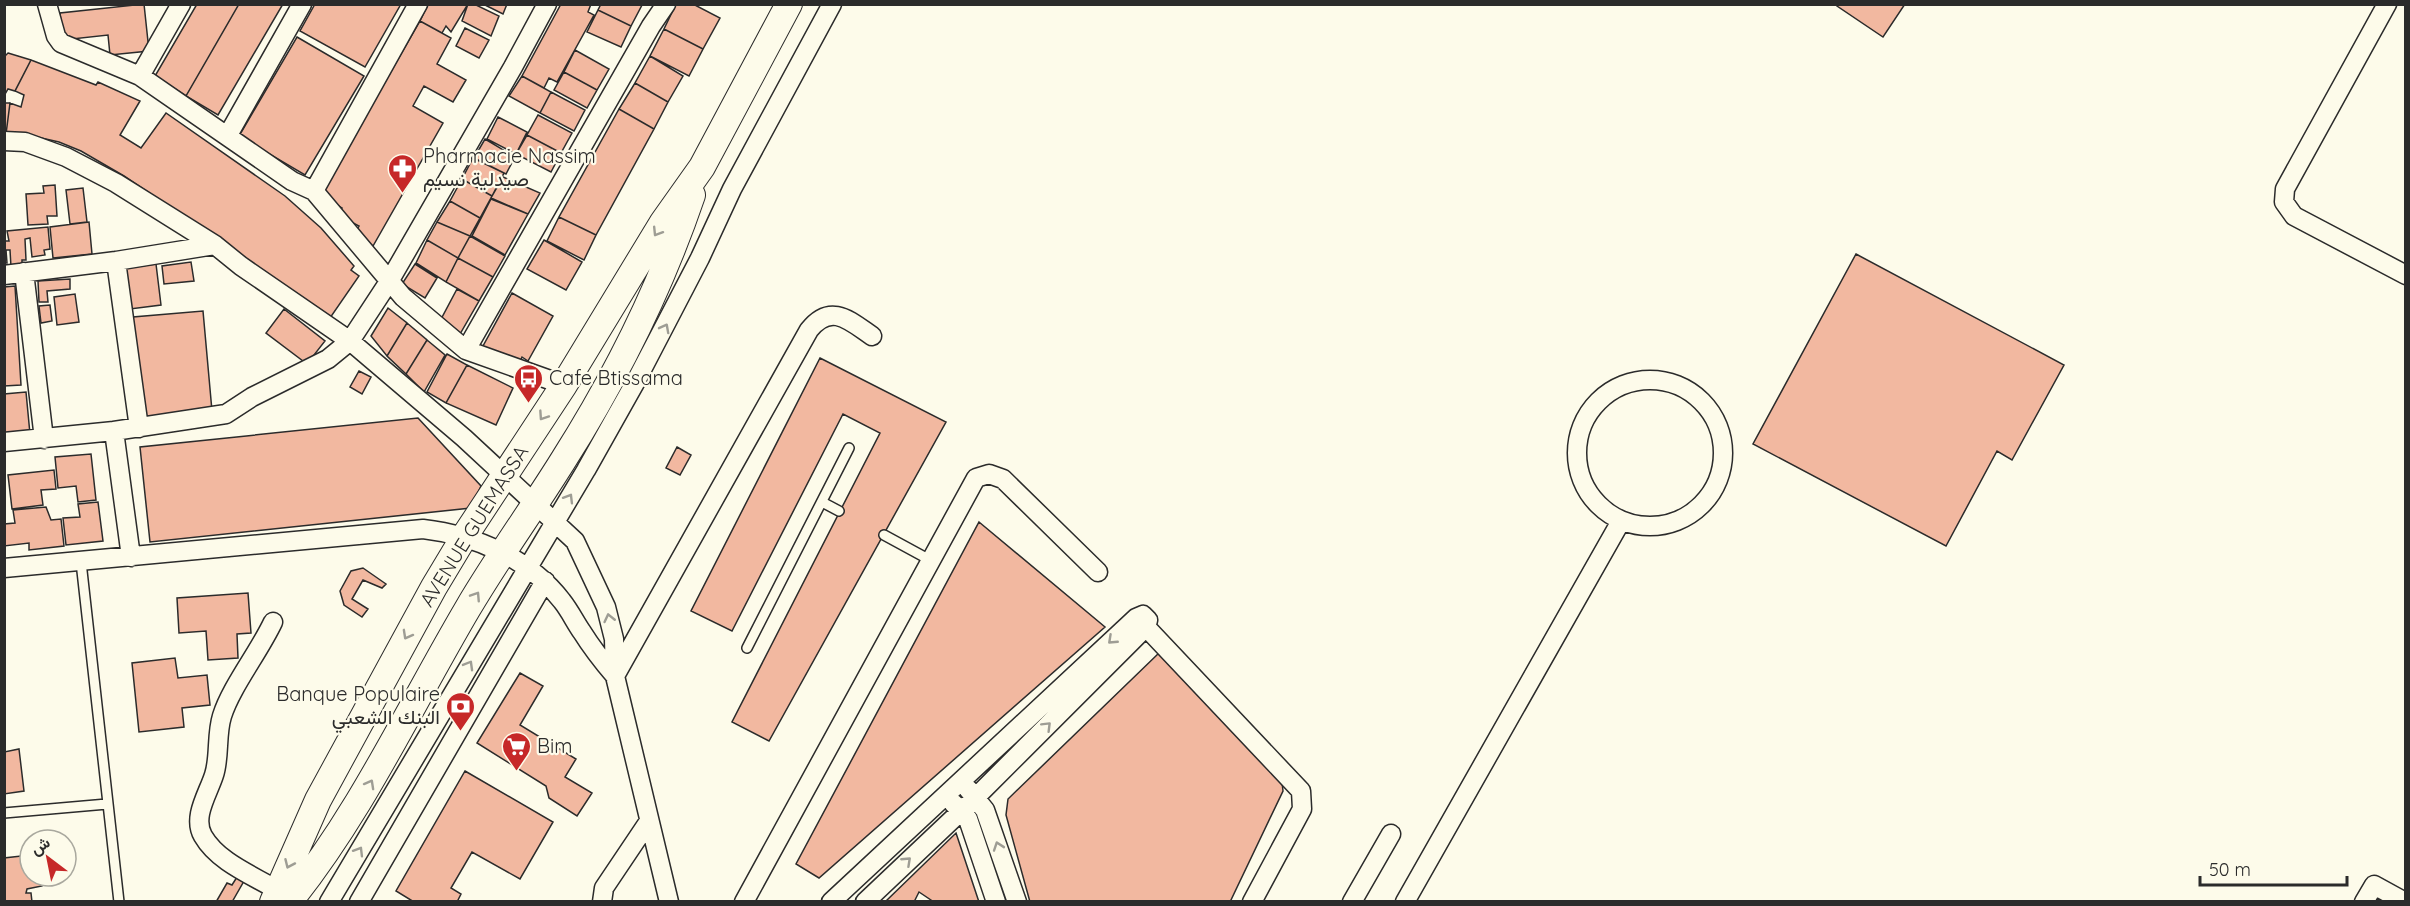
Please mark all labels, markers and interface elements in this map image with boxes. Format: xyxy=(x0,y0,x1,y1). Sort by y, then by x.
place label: Pharmacie Nassim صيدلية نسيم xyxy=(423,143,596,192)
pharmacy icon: Pharmacie Nassim صيدلية نسيم xyxy=(386,152,418,194)
one-way arrow xyxy=(652,226,664,236)
one-way arrow xyxy=(658,324,669,334)
bus stop icon: Cafe Btissama xyxy=(512,362,544,404)
place label: Cafe Btissama xyxy=(549,365,683,390)
one-way arrow xyxy=(539,410,551,420)
street label: AVENUE GUEMASSA xyxy=(414,440,533,611)
one-way arrow xyxy=(562,494,574,504)
one-way arrow xyxy=(468,592,480,602)
one-way arrow xyxy=(603,613,616,623)
one-way arrow xyxy=(403,629,414,639)
one-way arrow xyxy=(1108,633,1119,644)
one-way arrow xyxy=(462,661,473,671)
place label: Banque Populaire البنك الشعبي xyxy=(276,681,440,734)
bank icon: Banque Populaire البنك الشعبي xyxy=(445,690,477,732)
one-way arrow xyxy=(1040,722,1051,733)
supermarket icon: Bim xyxy=(500,730,532,772)
place label: Bim xyxy=(537,733,573,758)
one-way arrow xyxy=(362,780,374,790)
north arrow xyxy=(18,828,78,888)
text: ش xyxy=(27,832,54,859)
one-way arrow xyxy=(993,841,1005,852)
one-way arrow xyxy=(352,847,364,857)
scale bar xyxy=(2200,849,2347,887)
one-way arrow xyxy=(284,857,296,868)
one-way arrow xyxy=(900,858,911,869)
text: 50 m xyxy=(2209,858,2251,881)

